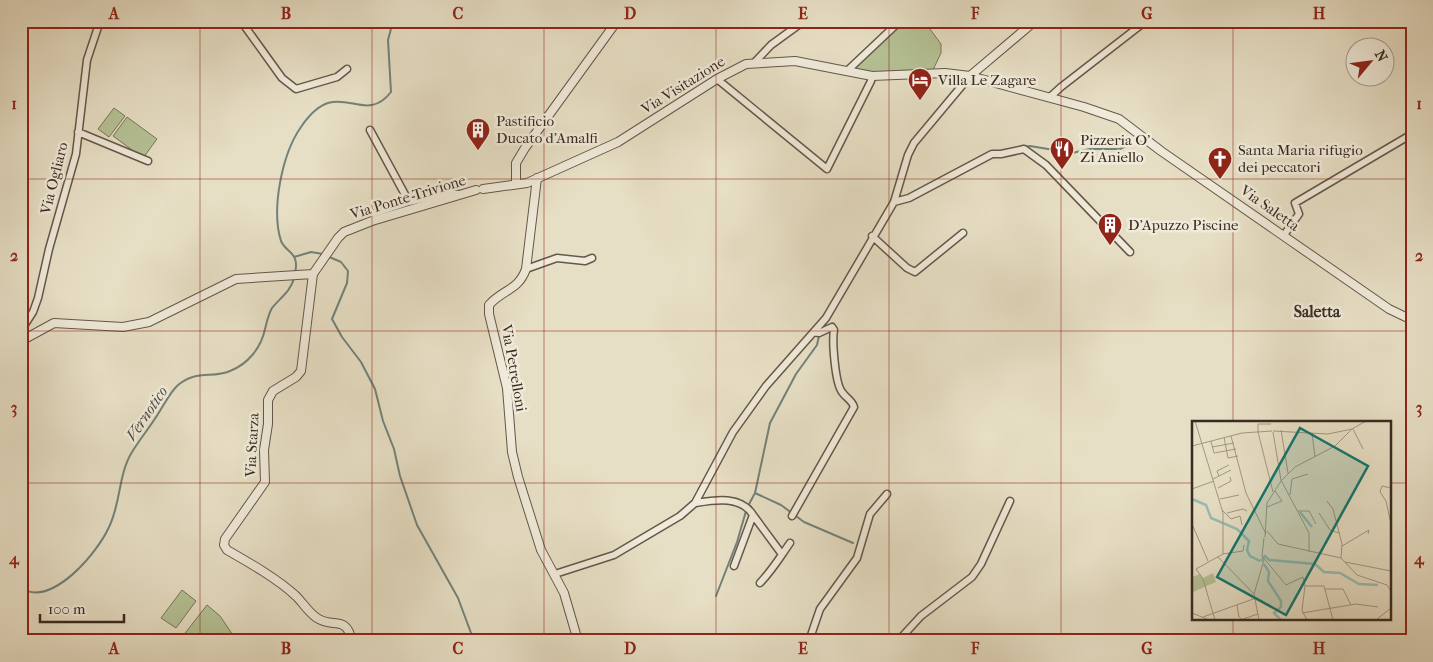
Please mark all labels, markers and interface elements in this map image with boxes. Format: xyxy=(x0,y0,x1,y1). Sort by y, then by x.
text: A xyxy=(108,4,120,23)
text: B xyxy=(281,4,291,23)
text: C xyxy=(453,4,464,23)
text: D xyxy=(624,4,636,23)
text: E xyxy=(798,4,808,23)
text: F xyxy=(970,4,980,23)
text: G xyxy=(1141,4,1153,23)
text: H xyxy=(1313,4,1326,23)
north arrow xyxy=(1346,38,1396,88)
text: N xyxy=(1371,47,1391,65)
street label: Via Visitazione xyxy=(637,52,729,118)
hotel icon: Villa Le Zagare xyxy=(907,67,933,101)
place label: Villa Le Zagare xyxy=(937,71,1037,89)
text: 1 xyxy=(11,94,17,113)
text: 1 xyxy=(1416,94,1422,113)
place label: Pastificio Ducato d'Amalfi xyxy=(496,112,599,147)
building icon: Pastificio Ducato d'Amalfi xyxy=(465,117,491,151)
place label: Pizzeria O' Zi Aniello xyxy=(1080,131,1150,166)
restaurant icon: Pizzeria O' Zi Aniello xyxy=(1049,136,1075,170)
street label: Via Ogliaro xyxy=(36,140,72,217)
place label: Santa Maria rifugio dei peccatori xyxy=(1238,141,1363,176)
church icon: Santa Maria rifugio dei peccatori xyxy=(1207,146,1233,180)
street label: Via Ponte Trivione xyxy=(347,171,469,223)
street label: Via Saletta xyxy=(1236,181,1304,236)
building icon: D'Apuzzo Piscine xyxy=(1097,212,1123,246)
place label: D'Apuzzo Piscine xyxy=(1128,216,1239,234)
text: 2 xyxy=(10,246,18,265)
text: 2 xyxy=(1415,246,1423,265)
district label: Saletta xyxy=(1294,302,1341,321)
street label: Via Petrelloni xyxy=(497,322,531,414)
water label: Vernotico xyxy=(121,382,172,444)
text: 3 xyxy=(11,398,17,418)
text: 3 xyxy=(1416,398,1422,418)
street label: Via Starza xyxy=(241,411,263,479)
inset map xyxy=(1192,421,1390,620)
text: 4 xyxy=(8,549,20,569)
text: 4 xyxy=(1413,549,1425,569)
scale bar xyxy=(40,592,124,624)
text: 100 m xyxy=(48,600,86,618)
text: A xyxy=(108,639,120,658)
text: B xyxy=(281,639,291,658)
text: C xyxy=(453,639,464,658)
text: D xyxy=(624,639,636,658)
text: E xyxy=(798,639,808,658)
text: F xyxy=(970,639,980,658)
text: G xyxy=(1141,639,1153,658)
text: H xyxy=(1313,639,1326,658)

